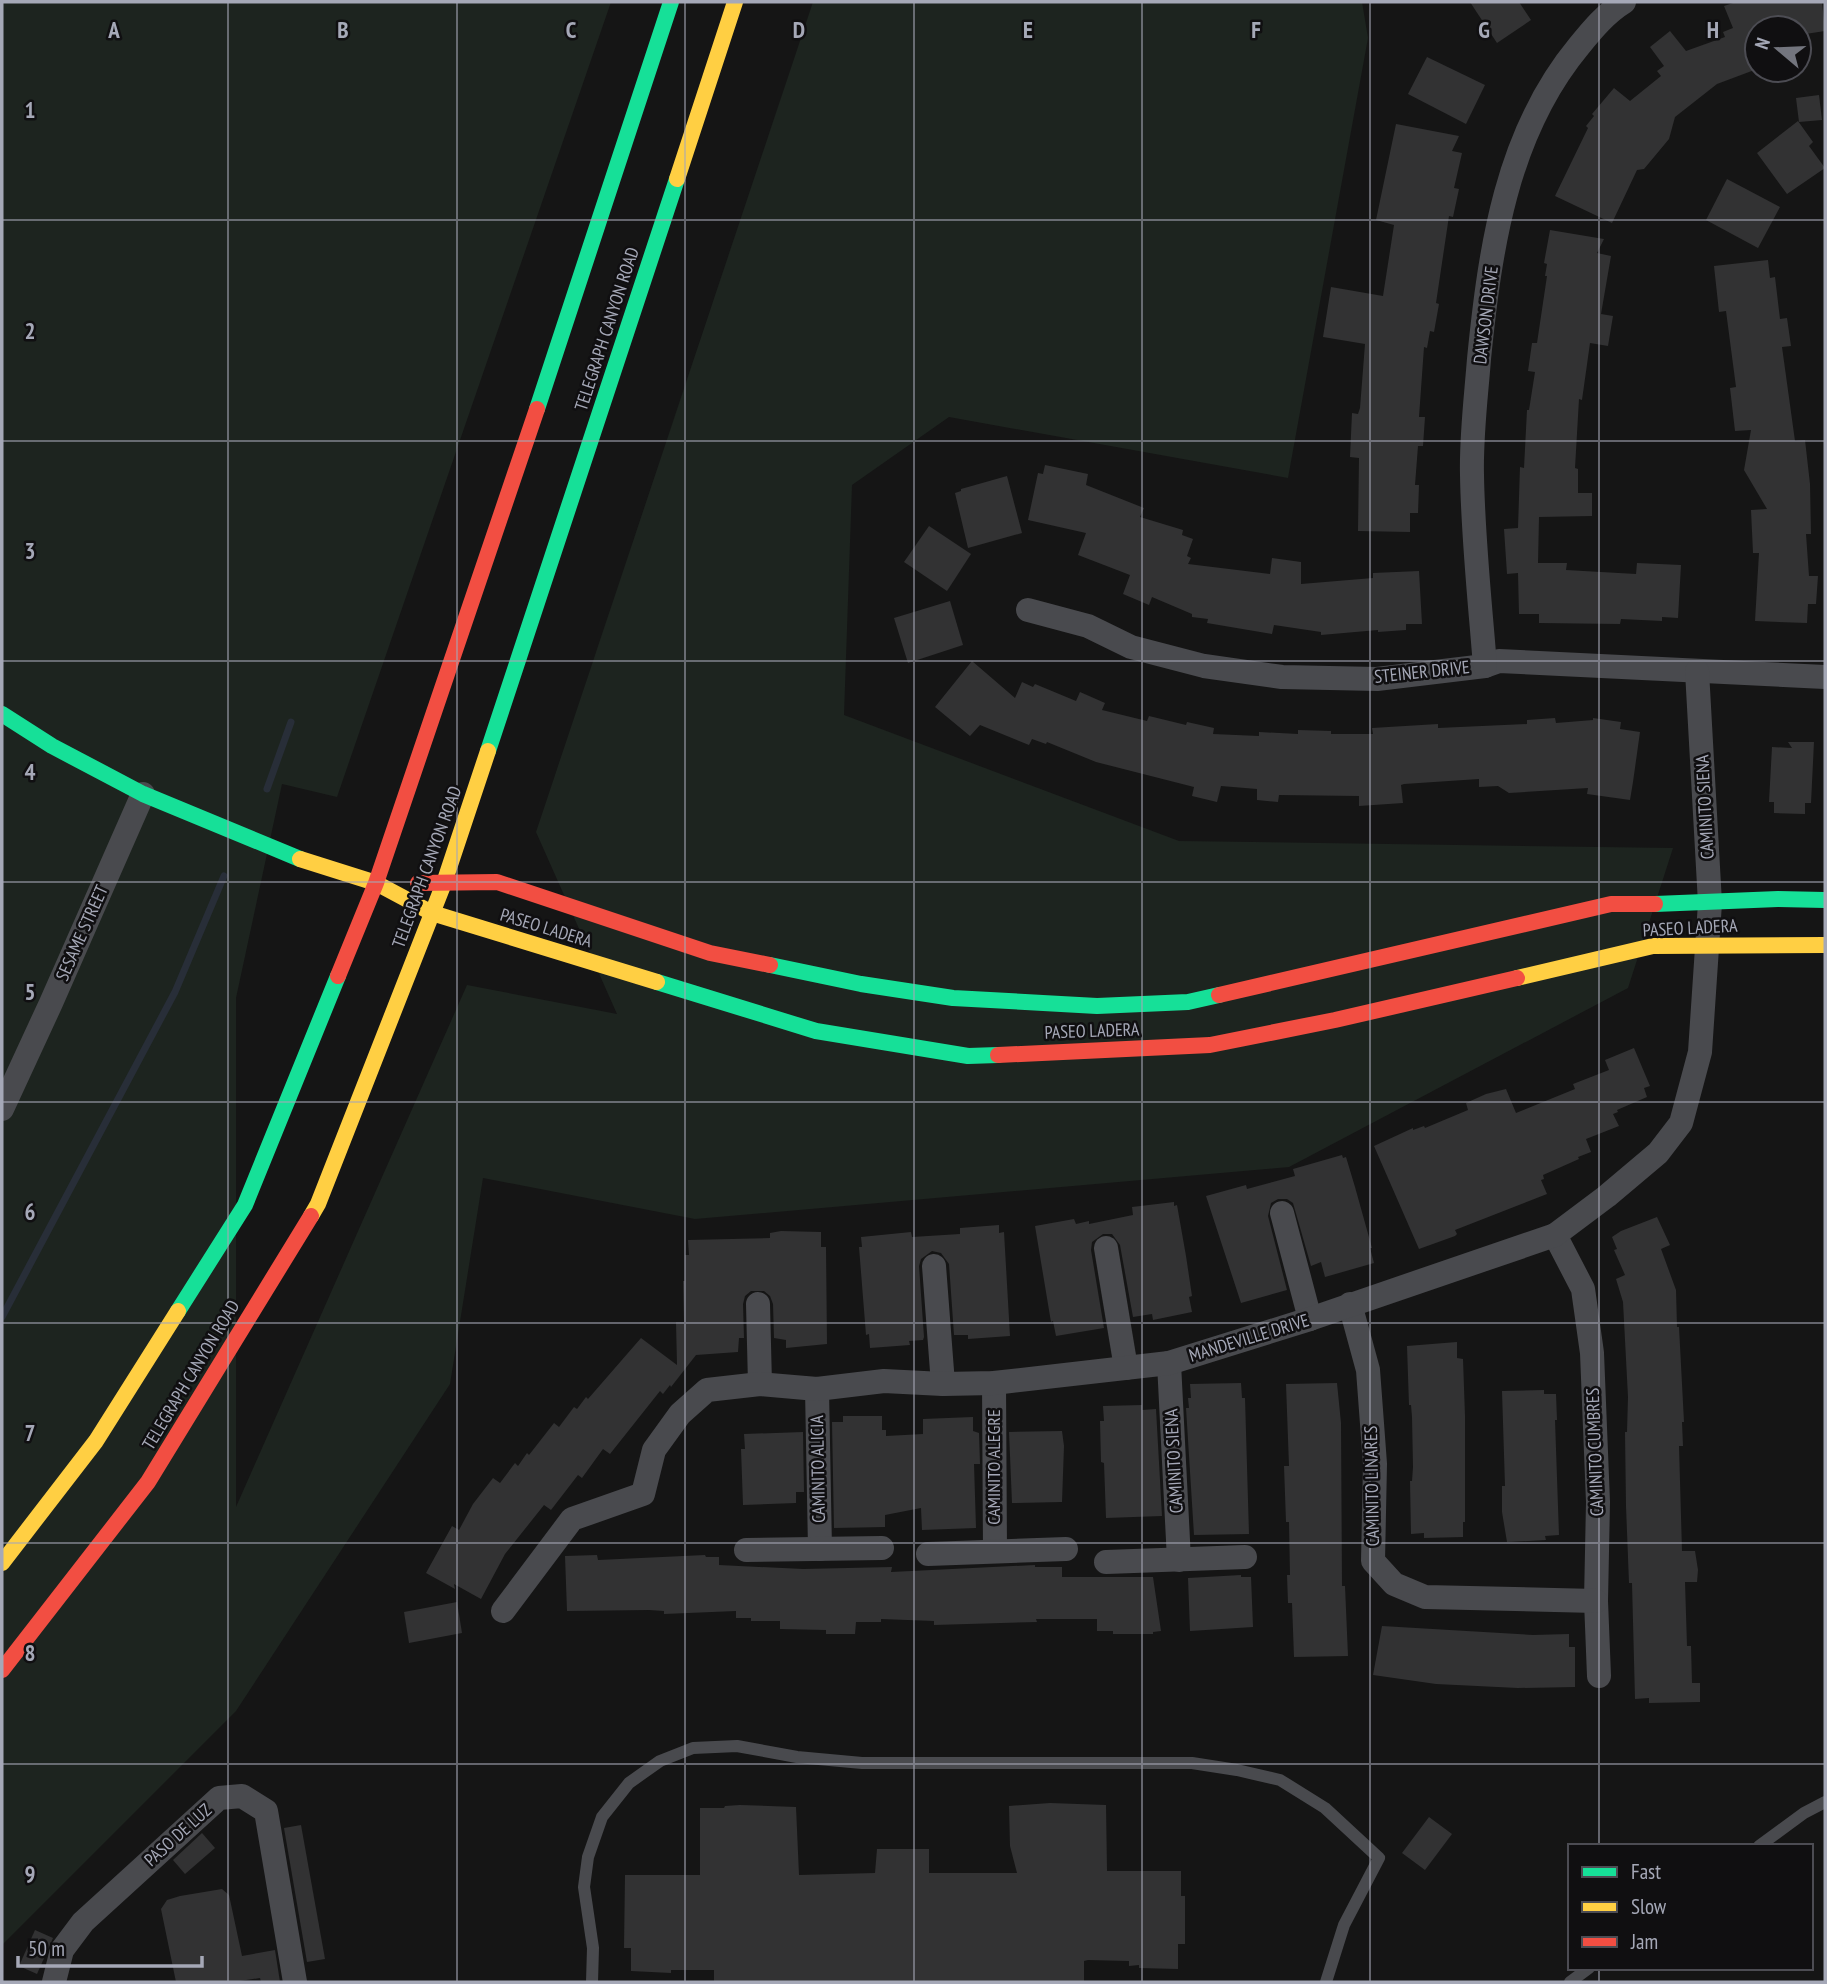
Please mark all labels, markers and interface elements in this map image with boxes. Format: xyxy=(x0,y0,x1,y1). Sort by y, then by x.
north arrow xyxy=(1743,14,1813,84)
text: A xyxy=(107,15,120,44)
text: B xyxy=(337,15,349,44)
text: C xyxy=(566,15,577,44)
text: D xyxy=(793,15,805,44)
text: E xyxy=(1023,15,1033,44)
text: F xyxy=(1251,15,1261,44)
text: G xyxy=(1478,15,1490,44)
text: H xyxy=(1707,15,1719,44)
text: N xyxy=(1749,35,1775,52)
text: 1 xyxy=(25,95,36,124)
street label: TELEGRAPH CANYON ROAD xyxy=(569,244,644,414)
street label: DAWSON DRIVE xyxy=(1468,265,1503,365)
text: 2 xyxy=(25,316,36,345)
text: 3 xyxy=(25,536,36,565)
street label: STEINER DRIVE xyxy=(1373,655,1471,688)
street label: CAMINITO SIENA xyxy=(1690,754,1719,860)
text: 4 xyxy=(25,757,36,786)
street label: TELEGRAPH CANYON ROAD xyxy=(387,783,467,951)
street label: SESAME STREET xyxy=(50,881,113,984)
street label: PASEO LADERA xyxy=(497,903,595,953)
street label: PASEO LADERA xyxy=(1642,914,1738,941)
text: 5 xyxy=(25,977,36,1006)
street label: PASEO LADERA xyxy=(1044,1017,1140,1044)
text: 6 xyxy=(25,1197,36,1226)
street label: TELEGRAPH CANYON ROAD xyxy=(137,1296,244,1454)
street label: MANDEVILLE DRIVE xyxy=(1186,1308,1312,1367)
street label: CAMINITO CUMBRES xyxy=(1581,1387,1608,1517)
street label: CAMINITO SIENA xyxy=(1159,1408,1188,1514)
street label: CAMINITO ALEGRE xyxy=(982,1409,1005,1525)
street label: CAMINITO ALICIA xyxy=(805,1415,830,1523)
text: 7 xyxy=(25,1418,36,1447)
street label: CAMINITO LINARES xyxy=(1359,1425,1384,1547)
text: 8 xyxy=(25,1638,36,1667)
street label: PASO DE LUZ xyxy=(139,1798,216,1871)
legend xyxy=(1568,1844,1813,1970)
text: Fast xyxy=(1631,1858,1661,1885)
text: 9 xyxy=(25,1859,36,1888)
text: Slow xyxy=(1631,1893,1667,1920)
scale bar xyxy=(18,1924,201,1968)
text: Jam xyxy=(1630,1928,1658,1955)
text: 50 m xyxy=(28,1935,65,1962)

